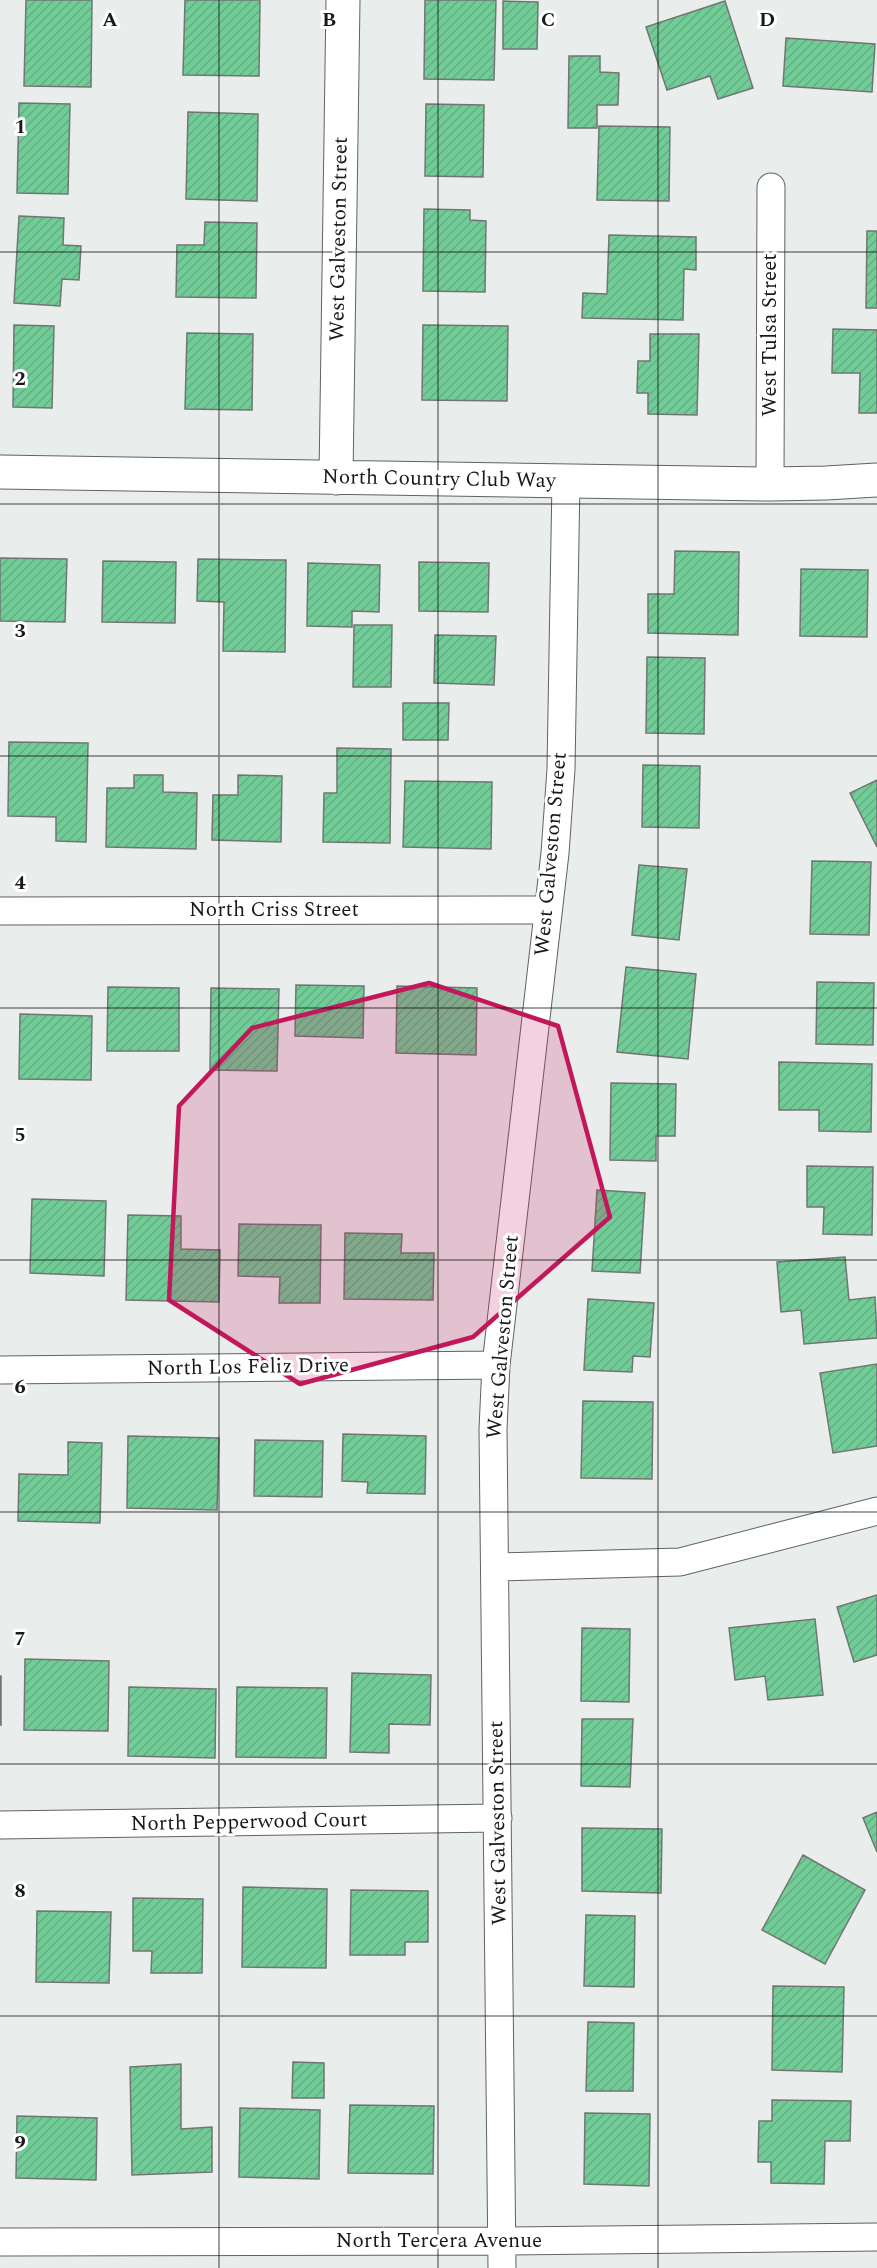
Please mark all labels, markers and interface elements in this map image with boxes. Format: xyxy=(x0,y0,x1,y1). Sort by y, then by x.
text: A xyxy=(102,5,118,35)
text: B xyxy=(322,5,336,35)
text: C xyxy=(541,5,555,35)
text: D xyxy=(759,5,775,35)
text: 1 xyxy=(14,112,26,142)
street label: West Galveston Street xyxy=(321,136,357,342)
street label: West Tulsa Street xyxy=(754,253,786,417)
text: 2 xyxy=(14,364,26,394)
street label: North Country Club Way xyxy=(322,461,557,497)
text: 3 xyxy=(14,616,26,646)
street label: West Galveston Street xyxy=(526,751,576,957)
text: 4 xyxy=(14,868,26,898)
street label: North Criss Street xyxy=(189,894,359,926)
text: 5 xyxy=(14,1120,26,1150)
street label: West Galveston Street xyxy=(478,1234,528,1440)
street label: North Los Feliz Drive xyxy=(147,1349,349,1385)
text: 6 xyxy=(14,1372,26,1402)
text: 7 xyxy=(14,1624,26,1654)
street label: West Galveston Street xyxy=(480,1720,516,1926)
street label: North Pepperwood Court xyxy=(130,1804,368,1840)
text: 8 xyxy=(14,1876,26,1906)
text: 9 xyxy=(14,2128,26,2158)
street label: North Tercera Avenue xyxy=(336,2225,542,2257)

